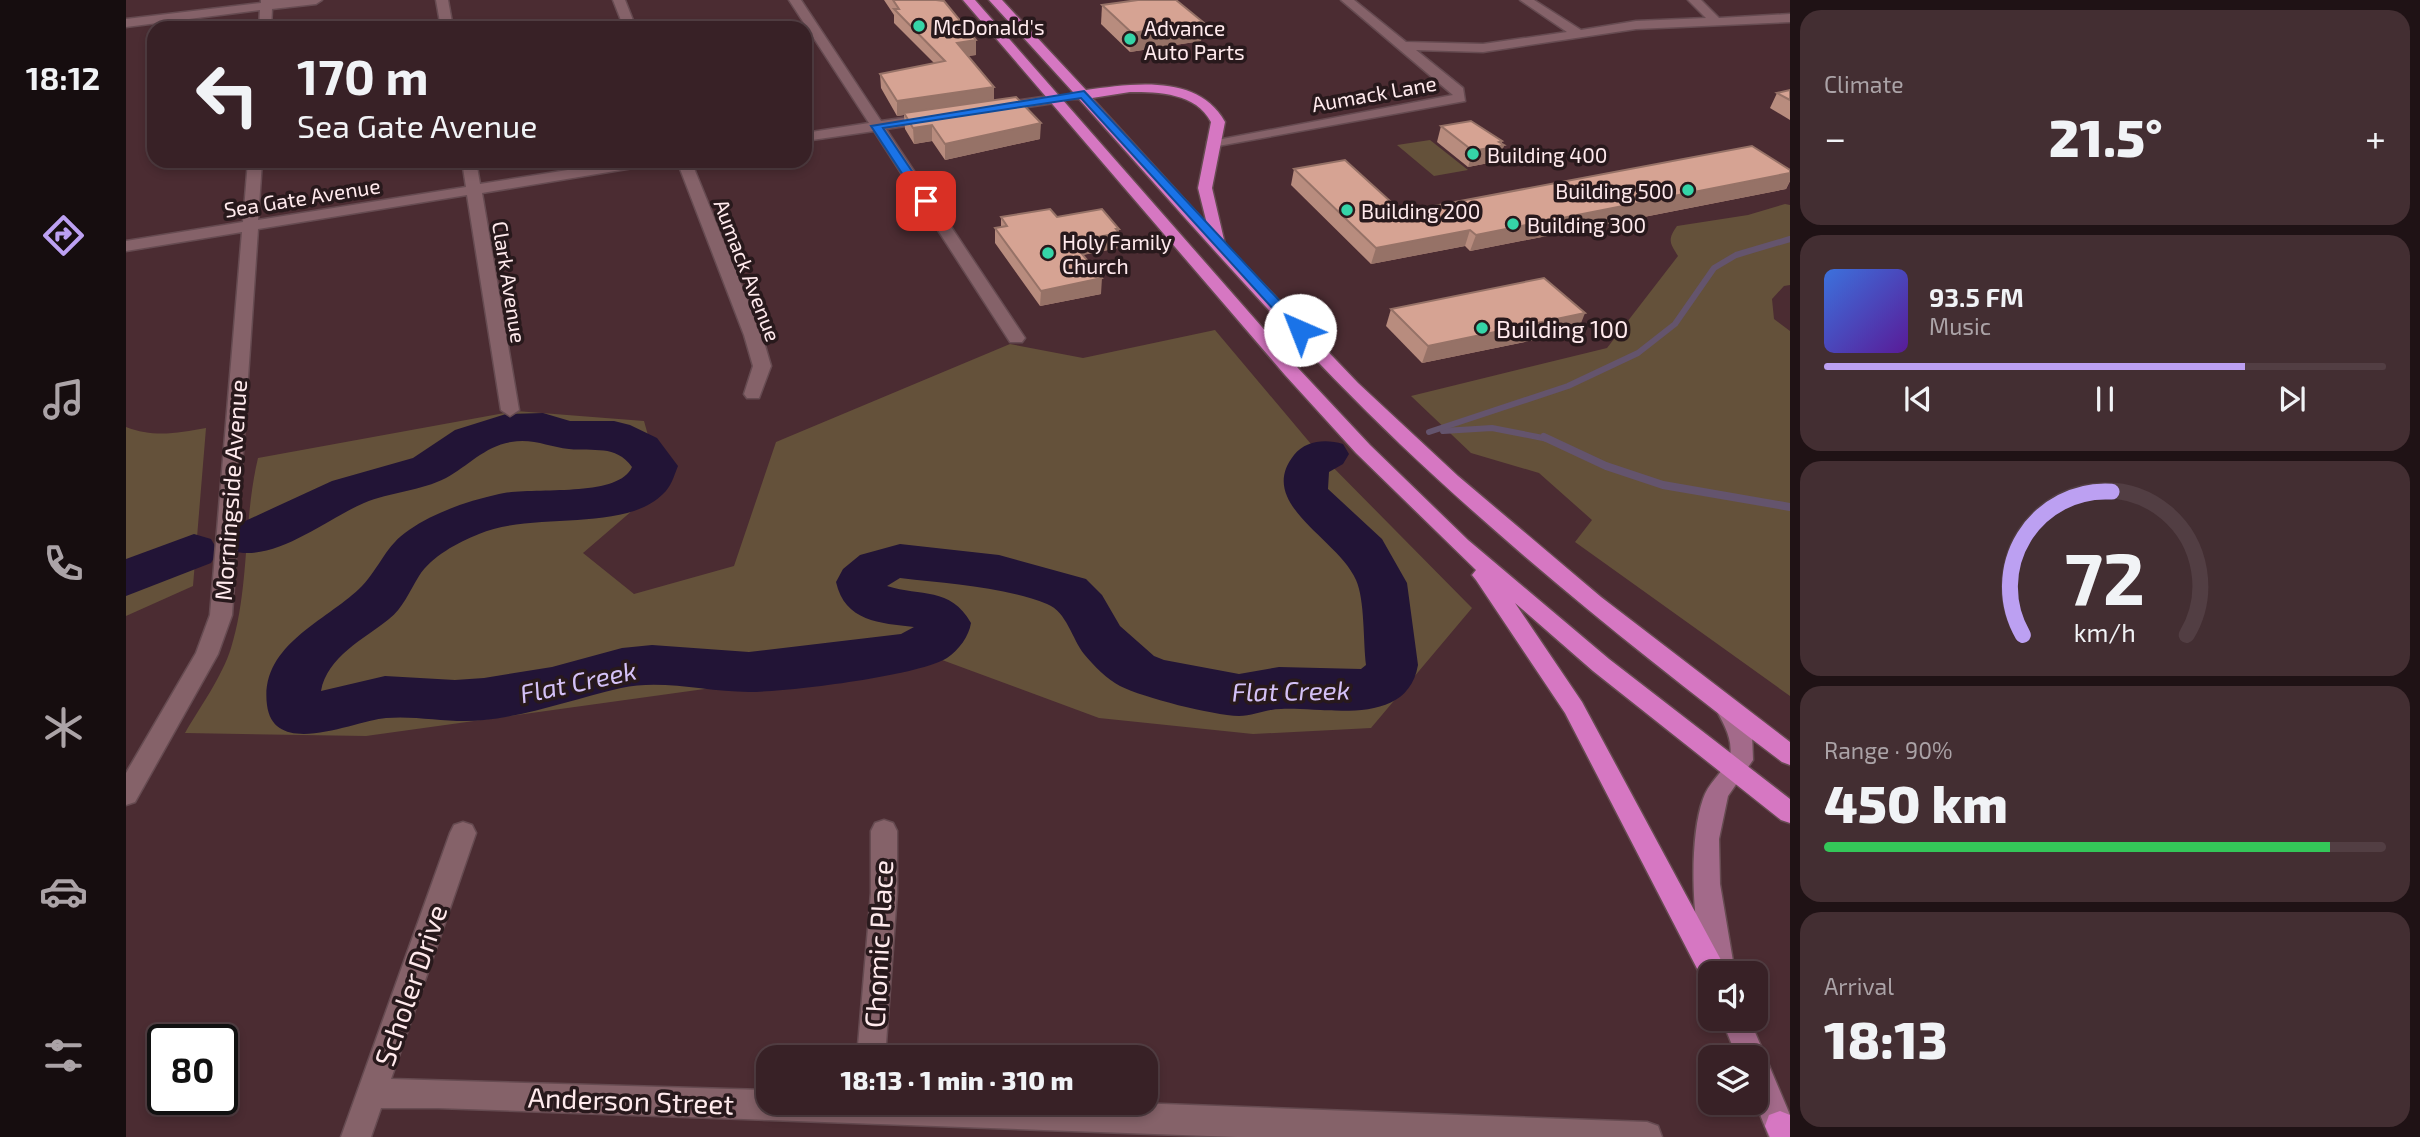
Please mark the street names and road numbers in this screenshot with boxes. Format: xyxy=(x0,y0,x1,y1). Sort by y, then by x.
street label: Aumack Lane xyxy=(1310,70,1438,116)
street label: Sea Gate Avenue xyxy=(222,172,382,222)
street label: Aumack Avenue xyxy=(709,195,787,345)
street label: Clark Avenue xyxy=(488,219,532,345)
street label: Morningside Avenue xyxy=(208,378,252,602)
street label: Chomic Place xyxy=(857,859,899,1029)
street label: Scholer Drive xyxy=(367,900,453,1070)
street label: Anderson Street xyxy=(527,1079,735,1121)

